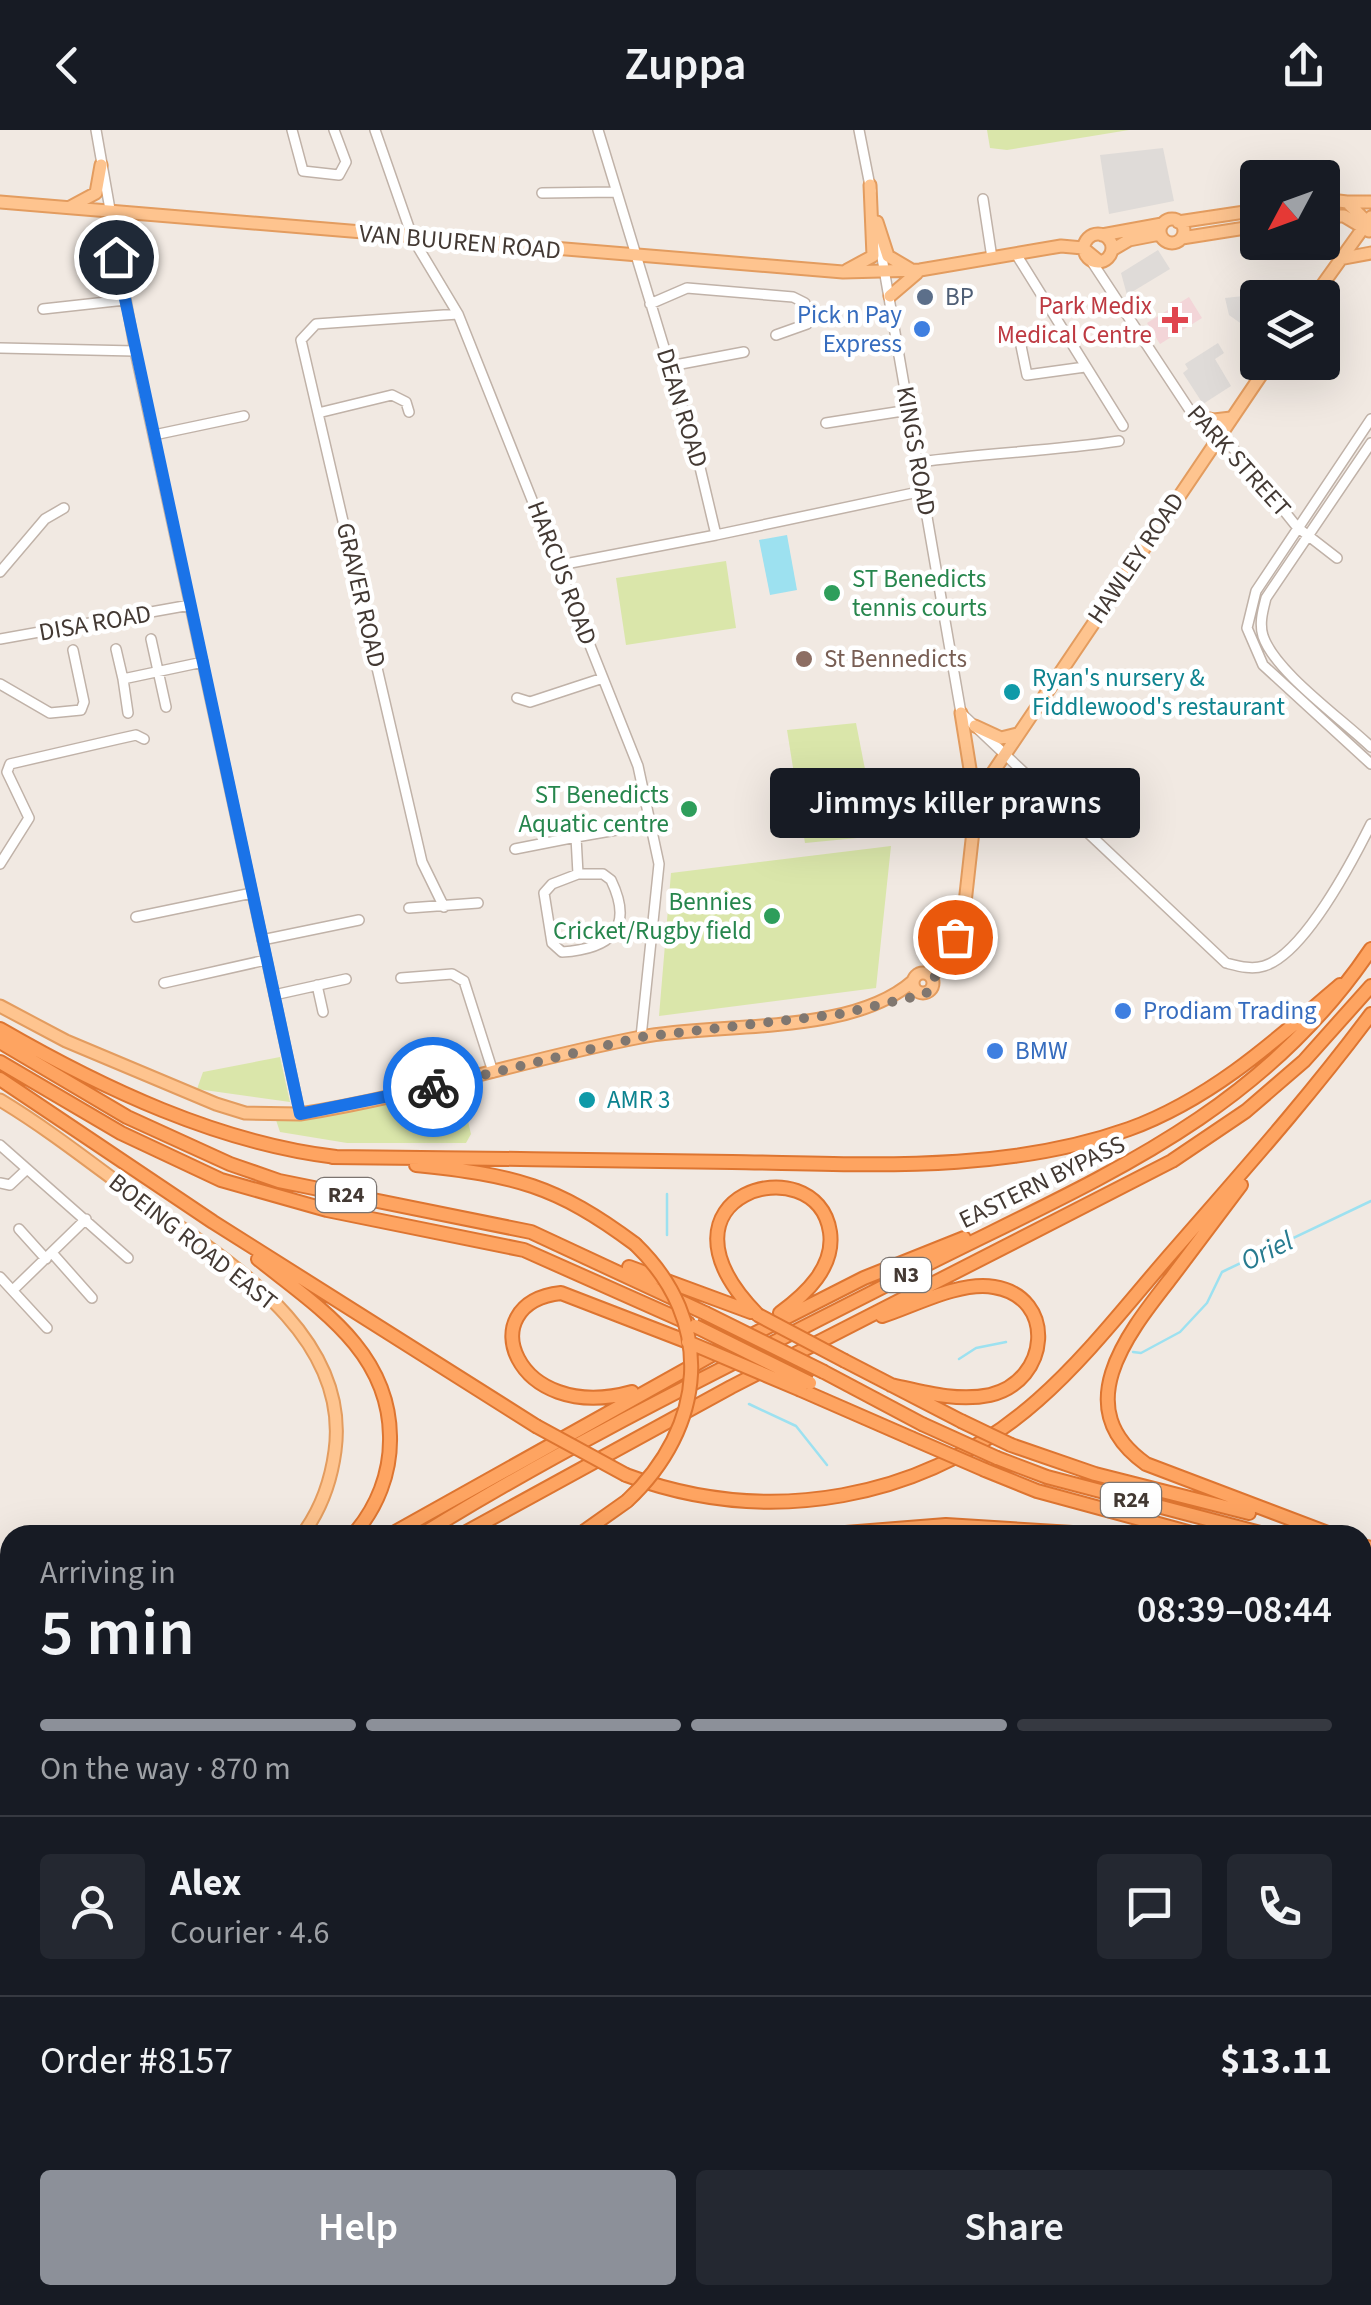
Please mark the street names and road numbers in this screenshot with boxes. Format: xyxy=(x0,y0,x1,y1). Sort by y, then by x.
street label: VAN BUUREN ROAD xyxy=(358,215,562,269)
street label: DEAN ROAD xyxy=(647,344,717,472)
street label: KINGS ROAD xyxy=(887,384,945,518)
street label: PARK STREET xyxy=(1179,397,1299,525)
street label: HAWLEY ROAD xyxy=(1079,485,1193,631)
street label: HARCUS ROAD xyxy=(518,496,606,650)
street label: GRAVER ROAD xyxy=(327,519,395,671)
street label: DISA ROAD xyxy=(36,595,154,651)
street label: EASTERN BYPASS xyxy=(953,1126,1131,1238)
street label: BOEING ROAD EAST xyxy=(101,1165,285,1319)
road number: R24 xyxy=(316,1178,376,1212)
road number: N3 xyxy=(881,1258,931,1292)
road number: R24 xyxy=(1101,1483,1161,1517)

